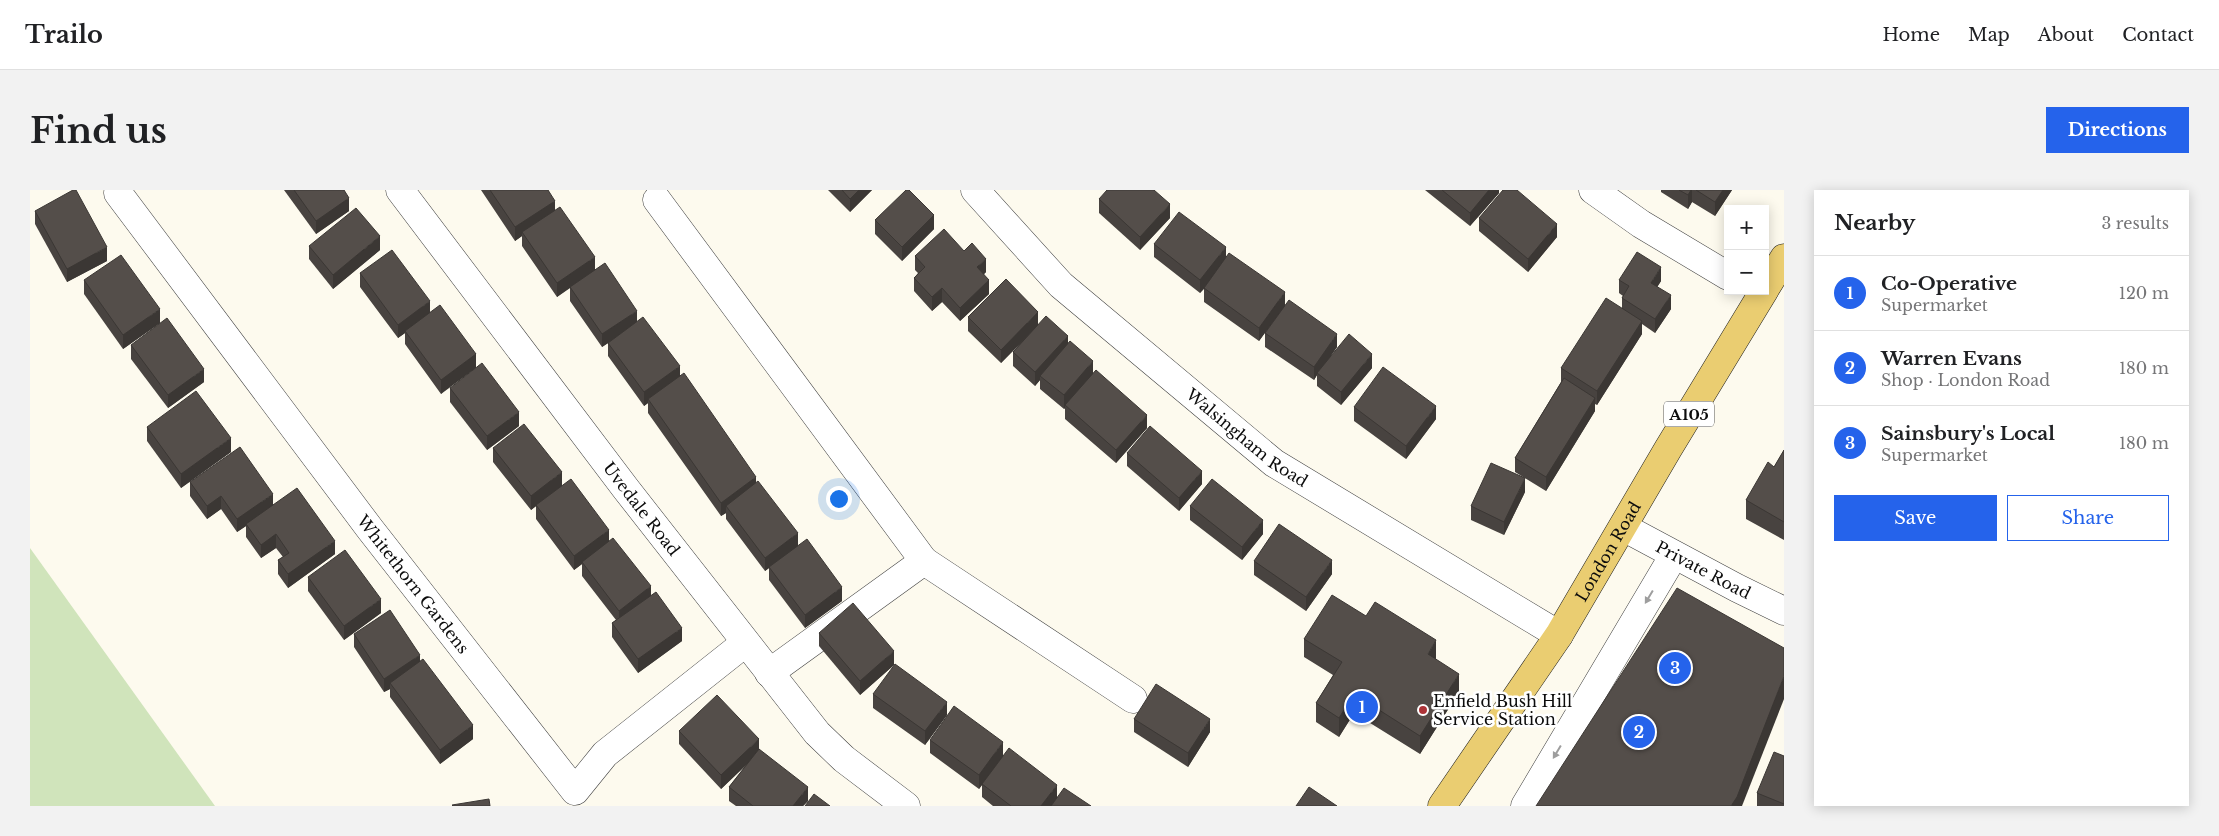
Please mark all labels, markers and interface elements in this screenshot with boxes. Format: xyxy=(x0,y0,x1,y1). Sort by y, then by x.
text: Trailo xyxy=(25,20,103,49)
text: Home xyxy=(1882,24,1940,46)
text: Map xyxy=(1968,24,2010,46)
text: About xyxy=(2038,24,2094,46)
text: Contact xyxy=(2122,24,2194,46)
button: Directions xyxy=(2046,107,2189,153)
text: Find us xyxy=(30,109,167,152)
map controls xyxy=(1724,205,1769,295)
button: + xyxy=(1724,205,1769,250)
text: Nearby xyxy=(1834,210,1915,236)
text: 3 results xyxy=(2101,213,2169,233)
button: − xyxy=(1724,250,1769,295)
text: Co-Operative xyxy=(1881,272,2017,295)
text: 1 xyxy=(1847,283,1853,303)
text: 120 m xyxy=(2119,283,2169,303)
text: Supermarket xyxy=(1881,295,1988,315)
text: Warren Evans xyxy=(1881,347,2022,370)
text: 2 xyxy=(1845,358,1855,378)
text: 180 m xyxy=(2119,358,2169,378)
text: Shop · London Road xyxy=(1881,370,2050,390)
street label: Walsingham Road xyxy=(1181,383,1312,491)
road number: A105 xyxy=(1664,402,1714,426)
text: Sainsbury's Local xyxy=(1881,422,2055,445)
text: 3 xyxy=(1845,433,1855,453)
text: 180 m xyxy=(2119,433,2169,453)
text: Supermarket xyxy=(1881,445,1988,465)
street label: Uvedale Road xyxy=(599,458,684,560)
your location xyxy=(826,486,852,512)
button: Save xyxy=(1834,495,1997,541)
button: Share xyxy=(2007,495,2169,541)
street label: London Road xyxy=(1571,498,1645,605)
street label: Whitethorn Gardens xyxy=(352,510,473,657)
street label: Private Road xyxy=(1652,536,1754,603)
one-way arrow xyxy=(1644,590,1653,603)
pin: 3 xyxy=(1659,649,1691,687)
pin: 1 xyxy=(1346,688,1378,726)
place label: Enfield Bush Hill Service Station xyxy=(1433,691,1572,729)
marker: Enfield Bush Hill Service Station xyxy=(1417,704,1429,716)
pin: 2 xyxy=(1623,713,1655,751)
one-way arrow xyxy=(1553,745,1562,758)

